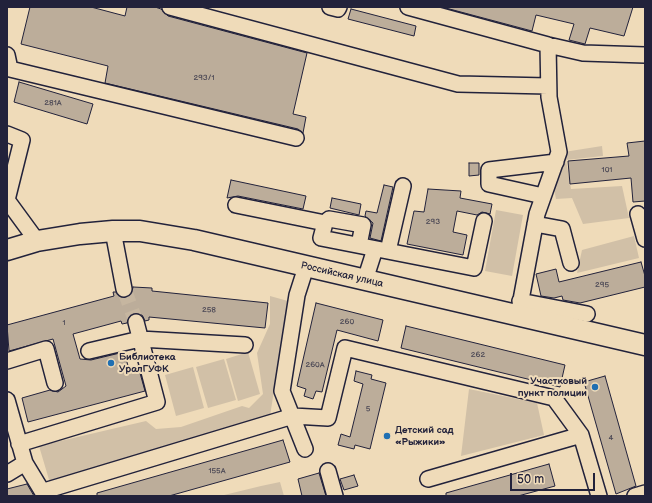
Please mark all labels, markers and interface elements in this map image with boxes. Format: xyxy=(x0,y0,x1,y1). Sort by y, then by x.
house number: 293/1 xyxy=(194,73,214,83)
house number: 281А xyxy=(44,98,62,108)
house number: 101 xyxy=(602,165,612,175)
house number: 293 xyxy=(426,217,440,227)
street label: Российская улица xyxy=(299,260,385,290)
house number: 295 xyxy=(595,280,609,290)
house number: 258 xyxy=(202,305,216,315)
house number: 260 xyxy=(340,317,354,327)
house number: 1 xyxy=(62,318,66,328)
house number: 262 xyxy=(471,350,485,360)
place label: Библиотека УралГУФК xyxy=(119,351,176,374)
marker: Библиотека УралГУФК xyxy=(106,358,116,368)
house number: 260А xyxy=(305,360,325,370)
place label: Участковый пункт полиции xyxy=(518,375,587,398)
marker: Участковый пункт полиции xyxy=(590,382,600,392)
house number: 5 xyxy=(366,404,370,414)
place label: Детский сад «Рыжики» xyxy=(395,424,454,448)
marker: Детский сад «Рыжики» xyxy=(382,431,392,441)
house number: 4 xyxy=(609,433,613,443)
scale bar xyxy=(512,465,597,491)
house number: 155А xyxy=(208,466,226,476)
text: 50 m xyxy=(517,472,544,487)

